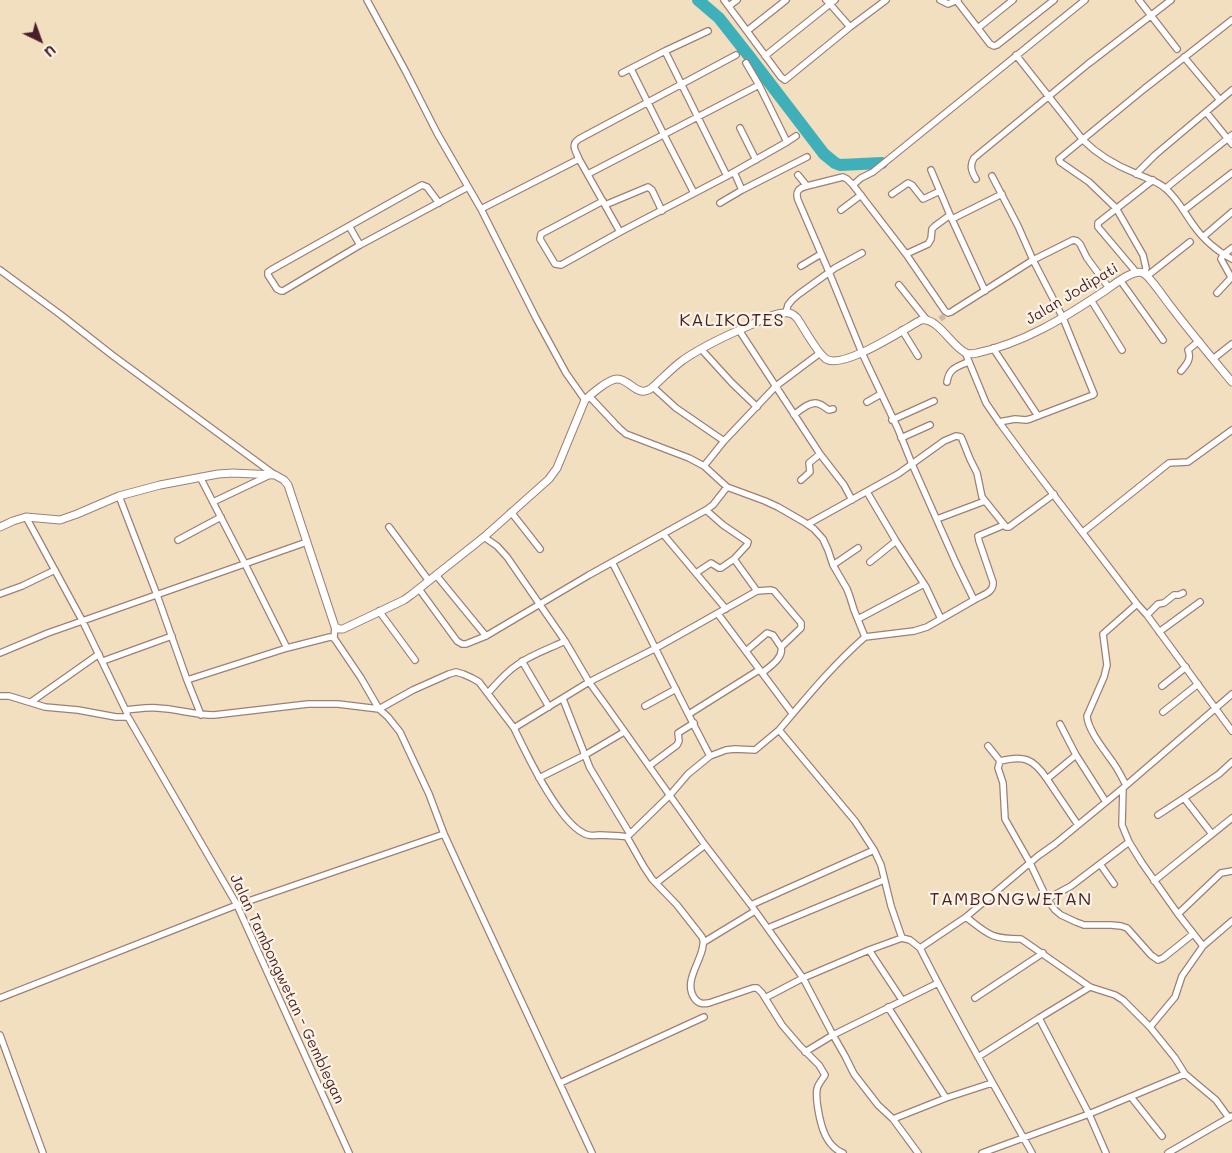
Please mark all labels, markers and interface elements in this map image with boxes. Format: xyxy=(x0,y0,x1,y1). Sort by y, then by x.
north arrow xyxy=(15,15,65,65)
text: U xyxy=(40,41,60,62)
street label: Jalan Jodipati xyxy=(1022,259,1122,329)
district label: KALIKOTES xyxy=(678,309,786,331)
street label: Jalan Tambongwetan - Gemblegan xyxy=(226,871,348,1107)
district label: TAMBONGWETAN xyxy=(928,888,1094,910)

